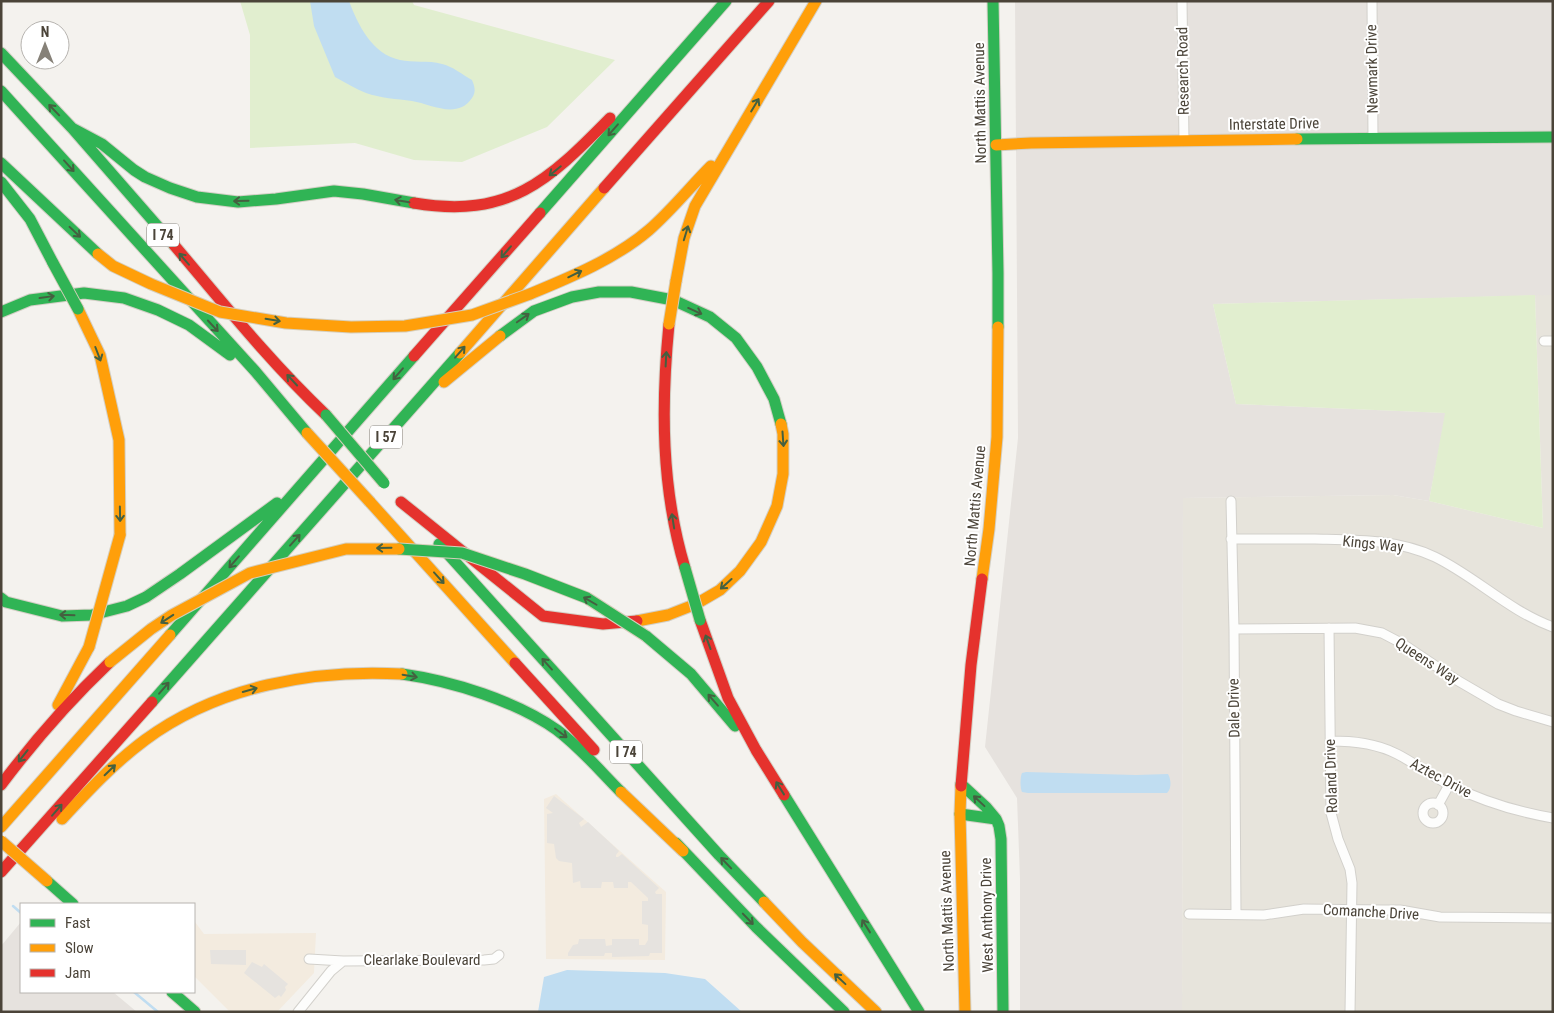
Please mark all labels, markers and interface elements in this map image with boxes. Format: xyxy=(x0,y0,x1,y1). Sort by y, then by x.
north arrow xyxy=(20,20,70,70)
text: N xyxy=(41,24,49,40)
street label: Newmark Drive xyxy=(1362,24,1382,114)
street label: Research Road xyxy=(1173,27,1193,115)
street label: North Mattis Avenue xyxy=(970,42,990,164)
one-way arrow xyxy=(751,98,761,112)
one-way arrow xyxy=(48,104,60,116)
street label: Interstate Drive xyxy=(1229,114,1319,134)
one-way arrow xyxy=(607,124,619,137)
one-way arrow xyxy=(63,159,75,172)
one-way arrow xyxy=(548,166,562,176)
one-way arrow xyxy=(233,196,250,206)
one-way arrow xyxy=(394,196,410,206)
road number: I 74 xyxy=(147,224,179,246)
one-way arrow xyxy=(682,225,692,241)
one-way arrow xyxy=(68,227,81,238)
one-way arrow xyxy=(500,246,512,259)
one-way arrow xyxy=(179,252,190,265)
one-way arrow xyxy=(567,269,582,278)
one-way arrow xyxy=(39,292,55,302)
one-way arrow xyxy=(687,306,702,316)
one-way arrow xyxy=(516,313,530,323)
one-way arrow xyxy=(264,316,280,326)
one-way arrow xyxy=(207,319,219,332)
one-way arrow xyxy=(95,346,104,361)
one-way arrow xyxy=(454,346,465,359)
one-way arrow xyxy=(661,351,670,367)
one-way arrow xyxy=(393,368,404,381)
one-way arrow xyxy=(286,374,298,387)
road number: I 57 xyxy=(370,426,402,448)
one-way arrow xyxy=(778,430,787,446)
street label: North Mattis Avenue xyxy=(961,445,989,567)
one-way arrow xyxy=(115,505,125,521)
one-way arrow xyxy=(668,513,678,529)
street label: Kings Way xyxy=(1342,532,1404,556)
one-way arrow xyxy=(290,534,301,547)
one-way arrow xyxy=(377,543,393,553)
one-way arrow xyxy=(228,556,240,569)
one-way arrow xyxy=(434,572,445,585)
one-way arrow xyxy=(719,578,732,590)
one-way arrow xyxy=(584,595,598,605)
one-way arrow xyxy=(59,611,75,620)
one-way arrow xyxy=(160,614,174,624)
street label: Queens Way xyxy=(1392,634,1462,688)
one-way arrow xyxy=(703,635,712,650)
one-way arrow xyxy=(541,658,553,671)
one-way arrow xyxy=(402,671,418,681)
street label: Dale Drive xyxy=(1224,678,1244,738)
one-way arrow xyxy=(159,681,170,694)
one-way arrow xyxy=(241,685,257,695)
one-way arrow xyxy=(708,694,719,707)
one-way arrow xyxy=(554,728,568,738)
street label: Roland Drive xyxy=(1321,739,1341,813)
road number: I 74 xyxy=(610,740,642,764)
one-way arrow xyxy=(18,749,29,762)
street label: Aztec Drive xyxy=(1407,754,1475,802)
one-way arrow xyxy=(104,764,117,776)
one-way arrow xyxy=(774,781,784,795)
one-way arrow xyxy=(973,795,986,807)
one-way arrow xyxy=(51,803,63,816)
street label: North Mattis Avenue xyxy=(936,850,958,972)
one-way arrow xyxy=(720,856,732,869)
street label: West Anthony Drive xyxy=(977,857,997,973)
street label: Comanche Drive xyxy=(1322,900,1420,924)
legend xyxy=(20,903,195,993)
one-way arrow xyxy=(742,913,754,926)
text: Fast xyxy=(65,914,90,932)
one-way arrow xyxy=(860,919,870,933)
text: Slow xyxy=(65,939,94,957)
street label: Clearlake Boulevard xyxy=(363,951,481,969)
text: Jam xyxy=(65,964,91,982)
one-way arrow xyxy=(834,973,847,985)

